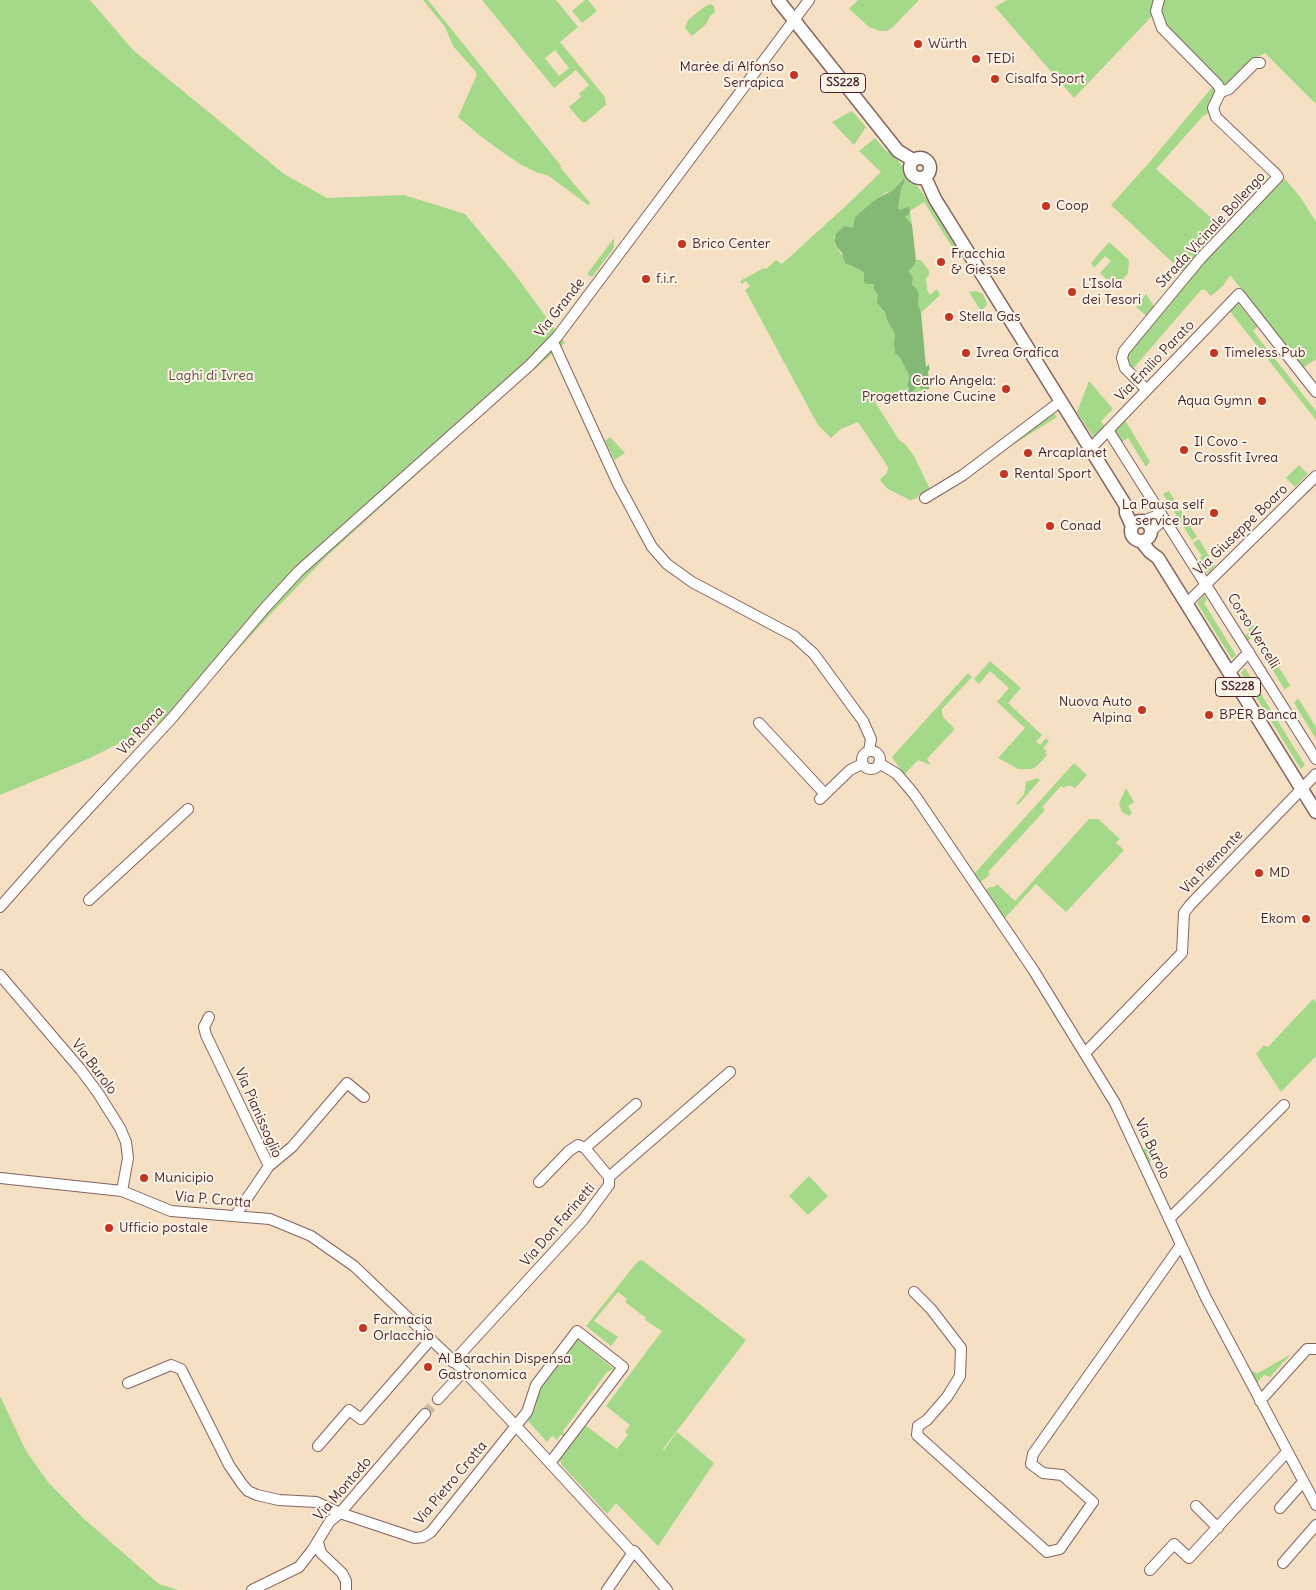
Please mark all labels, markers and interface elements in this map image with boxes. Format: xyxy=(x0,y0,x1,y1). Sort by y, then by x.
place label: Würth xyxy=(928,36,967,52)
marker: Würth xyxy=(912,38,924,50)
place label: TEDi xyxy=(986,51,1015,67)
marker: TEDi xyxy=(970,53,982,65)
place label: Marèe di Alfonso Serrapica xyxy=(680,59,784,92)
marker: Marèe di Alfonso Serrapica xyxy=(788,69,800,81)
place label: Cisalfa Sport xyxy=(1005,71,1085,87)
marker: Cisalfa Sport xyxy=(989,73,1001,85)
road number: SS228 xyxy=(820,74,866,92)
street label: Strada Vicinale Bollengo xyxy=(1153,169,1269,291)
place label: Coop xyxy=(1056,198,1089,214)
marker: Coop xyxy=(1040,200,1052,212)
place label: Brico Center xyxy=(692,236,770,252)
marker: Brico Center xyxy=(676,238,688,250)
place label: Fracchia & Giesse xyxy=(951,246,1006,278)
marker: Fracchia & Giesse xyxy=(935,256,947,268)
place label: f.i.r. xyxy=(656,271,677,287)
marker: f.i.r. xyxy=(640,273,652,285)
street label: Via Grande xyxy=(532,275,588,341)
place label: L'Isola dei Tesori xyxy=(1082,276,1141,308)
marker: L'Isola dei Tesori xyxy=(1066,286,1078,298)
place label: Stella Gas xyxy=(959,309,1021,325)
marker: Stella Gas xyxy=(943,311,955,323)
street label: Via Emilio Parato xyxy=(1112,317,1198,405)
place label: Ivrea Grafica xyxy=(976,345,1059,361)
place label: Timeless Pub xyxy=(1224,345,1305,361)
marker: Ivrea Grafica xyxy=(960,347,972,359)
marker: Timeless Pub xyxy=(1208,347,1220,359)
park label: Laghi di Ivrea xyxy=(168,368,254,384)
place label: Carlo Angela: Progettazione Cucine xyxy=(862,373,996,406)
marker: Carlo Angela: Progettazione Cucine xyxy=(1000,383,1012,395)
place label: Aqua Gymn xyxy=(1177,393,1252,409)
marker: Aqua Gymn xyxy=(1256,395,1268,407)
place label: Il Covo - Crossfit Ivrea xyxy=(1194,434,1278,467)
marker: Il Covo - Crossfit Ivrea xyxy=(1178,444,1190,456)
place label: Arcaplanet xyxy=(1038,445,1107,461)
marker: Arcaplanet xyxy=(1022,447,1034,459)
place label: Rental Sport xyxy=(1014,466,1091,482)
marker: Rental Sport xyxy=(998,468,1010,480)
street label: Via Giuseppe Boaro xyxy=(1191,481,1291,579)
place label: La Pausa self service bar xyxy=(1122,497,1204,530)
marker: La Pausa self service bar xyxy=(1208,507,1220,519)
place label: Conad xyxy=(1060,518,1101,534)
marker: Conad xyxy=(1044,520,1056,532)
street label: Corso Vercelli xyxy=(1223,590,1283,672)
road number: SS228 xyxy=(1216,678,1260,696)
place label: Nuova Auto Alpina xyxy=(1059,694,1132,726)
street label: Via Roma xyxy=(114,703,168,759)
marker: Nuova Auto Alpina xyxy=(1136,704,1148,716)
place label: BPER Banca xyxy=(1219,707,1297,723)
marker: BPER Banca xyxy=(1203,709,1215,721)
street label: Via Piemonte xyxy=(1177,826,1247,898)
place label: MD xyxy=(1269,865,1290,881)
marker: MD xyxy=(1253,867,1265,879)
place label: Ekom xyxy=(1261,911,1296,927)
marker: Ekom xyxy=(1300,913,1312,925)
street label: Via Burolo xyxy=(68,1036,120,1098)
street label: Via Pianissoglio xyxy=(231,1065,285,1161)
street label: Via Burolo xyxy=(1131,1116,1173,1182)
place label: Municipio xyxy=(154,1170,214,1186)
marker: Municipio xyxy=(138,1172,150,1184)
street label: Via Don Farinetti xyxy=(517,1180,599,1270)
street label: Via P. Crotta xyxy=(174,1188,252,1212)
place label: Ufficio postale xyxy=(119,1220,208,1236)
marker: Ufficio postale xyxy=(103,1222,115,1234)
place label: Farmacia Orlacchio xyxy=(373,1312,434,1344)
marker: Farmacia Orlacchio xyxy=(357,1322,369,1334)
place label: Al Barachin Dispensa Gastronomica xyxy=(438,1351,571,1384)
marker: Al Barachin Dispensa Gastronomica xyxy=(422,1361,434,1373)
street label: Via Pietro Crotta xyxy=(411,1438,491,1528)
street label: Via Montodo xyxy=(311,1454,375,1524)

